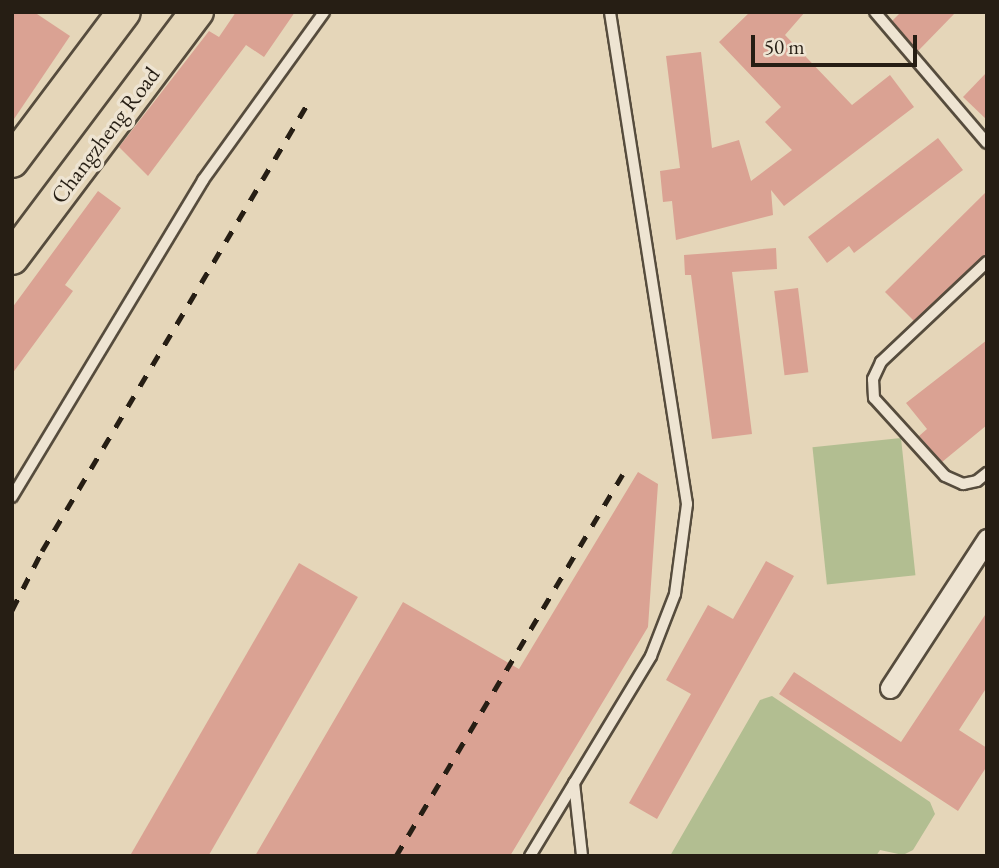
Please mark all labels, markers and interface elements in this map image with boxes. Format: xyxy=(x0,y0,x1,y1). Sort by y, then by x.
scale bar xyxy=(754,21,920,65)
text: 50 m xyxy=(764,33,805,60)
street label: Changzheng Road xyxy=(45,61,165,209)

